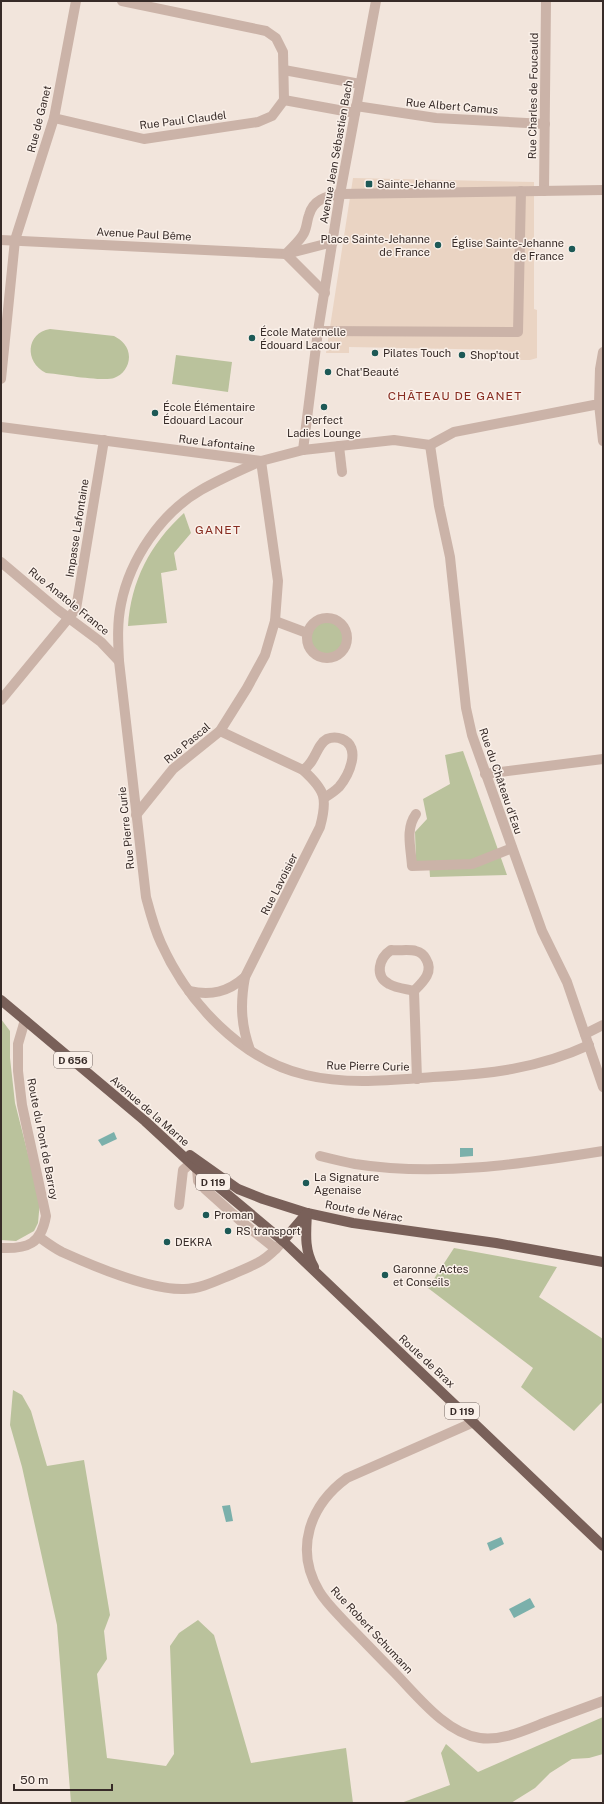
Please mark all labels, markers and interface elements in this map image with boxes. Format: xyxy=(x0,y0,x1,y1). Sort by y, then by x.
street label: Rue Charles de Foucauld xyxy=(526,33,540,159)
street label: Avenue Jean Sébastien Bach xyxy=(317,79,355,225)
street label: Rue de Ganet xyxy=(25,84,53,154)
street label: Rue Albert Camus xyxy=(405,96,499,116)
street label: Rue Paul Claudel xyxy=(139,109,227,131)
place label: Sainte-Jehanne xyxy=(377,178,455,190)
marker: Sainte-Jehanne xyxy=(364,179,374,189)
street label: Avenue Paul Bême xyxy=(96,226,192,242)
place label: Place Sainte-Jehanne de France xyxy=(320,233,430,258)
place label: Église Sainte-Jehanne de France xyxy=(452,236,564,262)
marker: Place Sainte-Jehanne de France xyxy=(433,240,443,250)
marker: Église Sainte-Jehanne de France xyxy=(567,244,577,254)
place label: École Maternelle Édouard Lacour xyxy=(260,325,346,351)
marker: École Maternelle Édouard Lacour xyxy=(247,333,257,343)
place label: Pilates Touch xyxy=(383,347,451,359)
marker: Pilates Touch xyxy=(370,348,380,358)
place label: Shop'tout xyxy=(470,349,519,361)
marker: Shop'tout xyxy=(457,350,467,360)
place label: Chat'Beauté xyxy=(336,366,399,378)
marker: Chat'Beauté xyxy=(323,367,333,377)
district label: CHÂTEAU DE GANET xyxy=(388,389,522,403)
place label: École Élémentaire Édouard Lacour xyxy=(163,400,255,426)
marker: Perfect Ladies Lounge xyxy=(319,402,329,412)
marker: École Élémentaire Édouard Lacour xyxy=(150,408,160,418)
place label: Perfect Ladies Lounge xyxy=(287,414,361,439)
street label: Rue Lafontaine xyxy=(178,432,256,454)
street label: Impasse Lafontaine xyxy=(63,478,91,578)
district label: GANET xyxy=(195,523,241,537)
street label: Rue Anatole France xyxy=(26,565,112,637)
street label: Rue Pascal xyxy=(162,720,212,766)
street label: Rue du Château d'Eau xyxy=(477,726,525,836)
street label: Rue Pierre Curie xyxy=(116,786,136,870)
street label: Rue Lavoisier xyxy=(258,851,300,917)
road number: D 656 xyxy=(54,1052,92,1068)
street label: Rue Pierre Curie xyxy=(326,1059,410,1073)
street label: Avenue de la Marne xyxy=(108,1074,192,1148)
street label: Route du Pont de Barroy xyxy=(25,1077,61,1201)
place label: La Signature Agenaise xyxy=(314,1171,379,1196)
road number: D 119 xyxy=(196,1174,230,1190)
marker: La Signature Agenaise xyxy=(301,1178,311,1188)
street label: Route de Nérac xyxy=(324,1198,404,1224)
place label: Proman xyxy=(214,1209,253,1221)
marker: Proman xyxy=(201,1210,211,1220)
place label: RS transport xyxy=(236,1225,301,1237)
marker: RS transport xyxy=(223,1226,233,1236)
place label: DEKRA xyxy=(175,1236,213,1248)
marker: DEKRA xyxy=(162,1237,172,1247)
place label: Garonne Actes et Conseils xyxy=(393,1263,469,1288)
marker: Garonne Actes et Conseils xyxy=(380,1270,390,1280)
street label: Route de Brax xyxy=(397,1332,457,1390)
road number: D 119 xyxy=(445,1403,479,1419)
street label: Rue Robert Schumann xyxy=(329,1584,415,1676)
scale bar xyxy=(14,1766,112,1792)
text: 50 m xyxy=(20,1773,48,1787)

